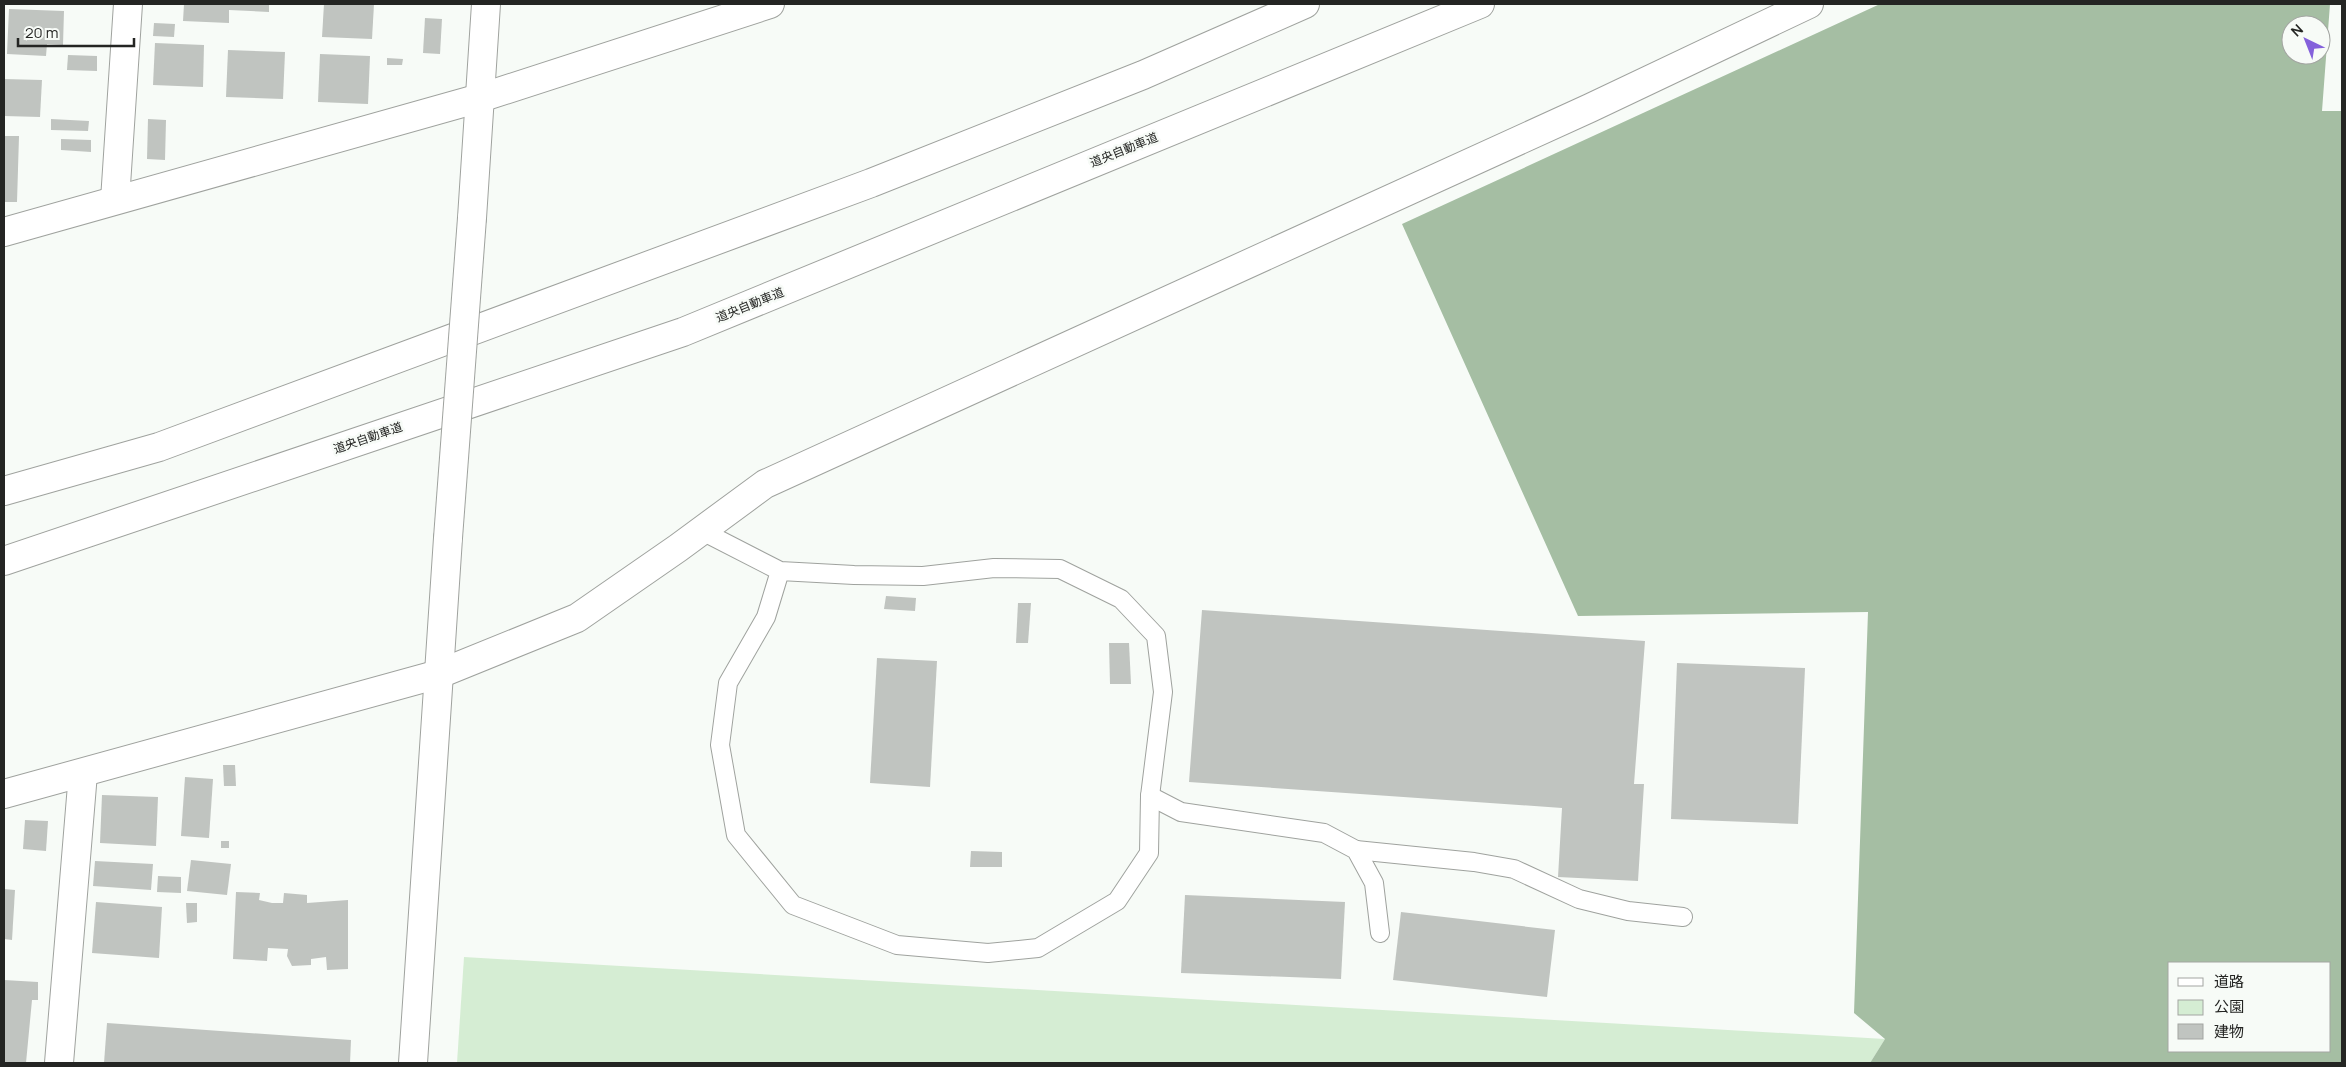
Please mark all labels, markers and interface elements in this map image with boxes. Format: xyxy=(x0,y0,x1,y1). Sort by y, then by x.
scale bar xyxy=(18,15,134,47)
north arrow xyxy=(2281,15,2331,65)
text: N xyxy=(2287,20,2307,41)
text: 20 m xyxy=(25,22,58,43)
street label: 道央自動車道 xyxy=(1087,128,1160,171)
street label: 道央自動車道 xyxy=(713,283,786,326)
street label: 道央自動車道 xyxy=(331,418,405,457)
legend xyxy=(2168,962,2331,1052)
text: 道路 xyxy=(2214,971,2244,992)
text: 公園 xyxy=(2214,996,2244,1017)
text: 建物 xyxy=(2214,1021,2244,1042)

